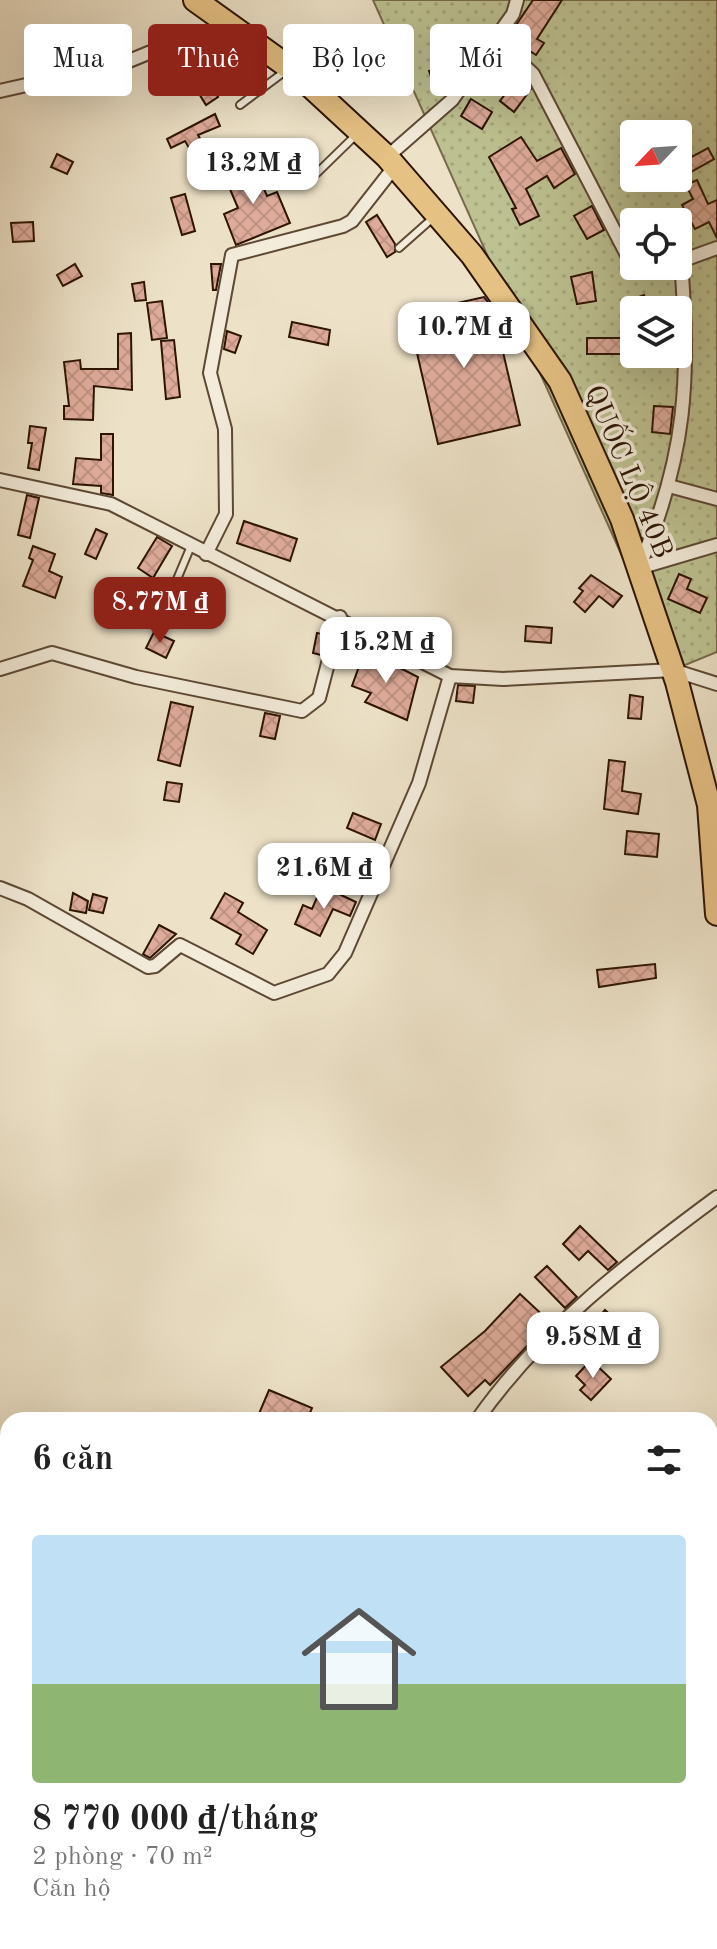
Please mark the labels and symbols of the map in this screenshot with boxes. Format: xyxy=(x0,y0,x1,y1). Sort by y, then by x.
north arrow xyxy=(620,120,692,192)
pin: 13.2M ₫ xyxy=(179,138,327,206)
pin: 10.7M ₫ xyxy=(390,302,538,370)
street label: QUỐC LỘ 40B xyxy=(578,378,684,563)
pin: 8.77M ₫ xyxy=(86,577,234,645)
pin: 15.2M ₫ xyxy=(312,617,460,685)
pin: 21.6M ₫ xyxy=(250,843,398,911)
pin: 9.58M ₫ xyxy=(519,1312,667,1380)

